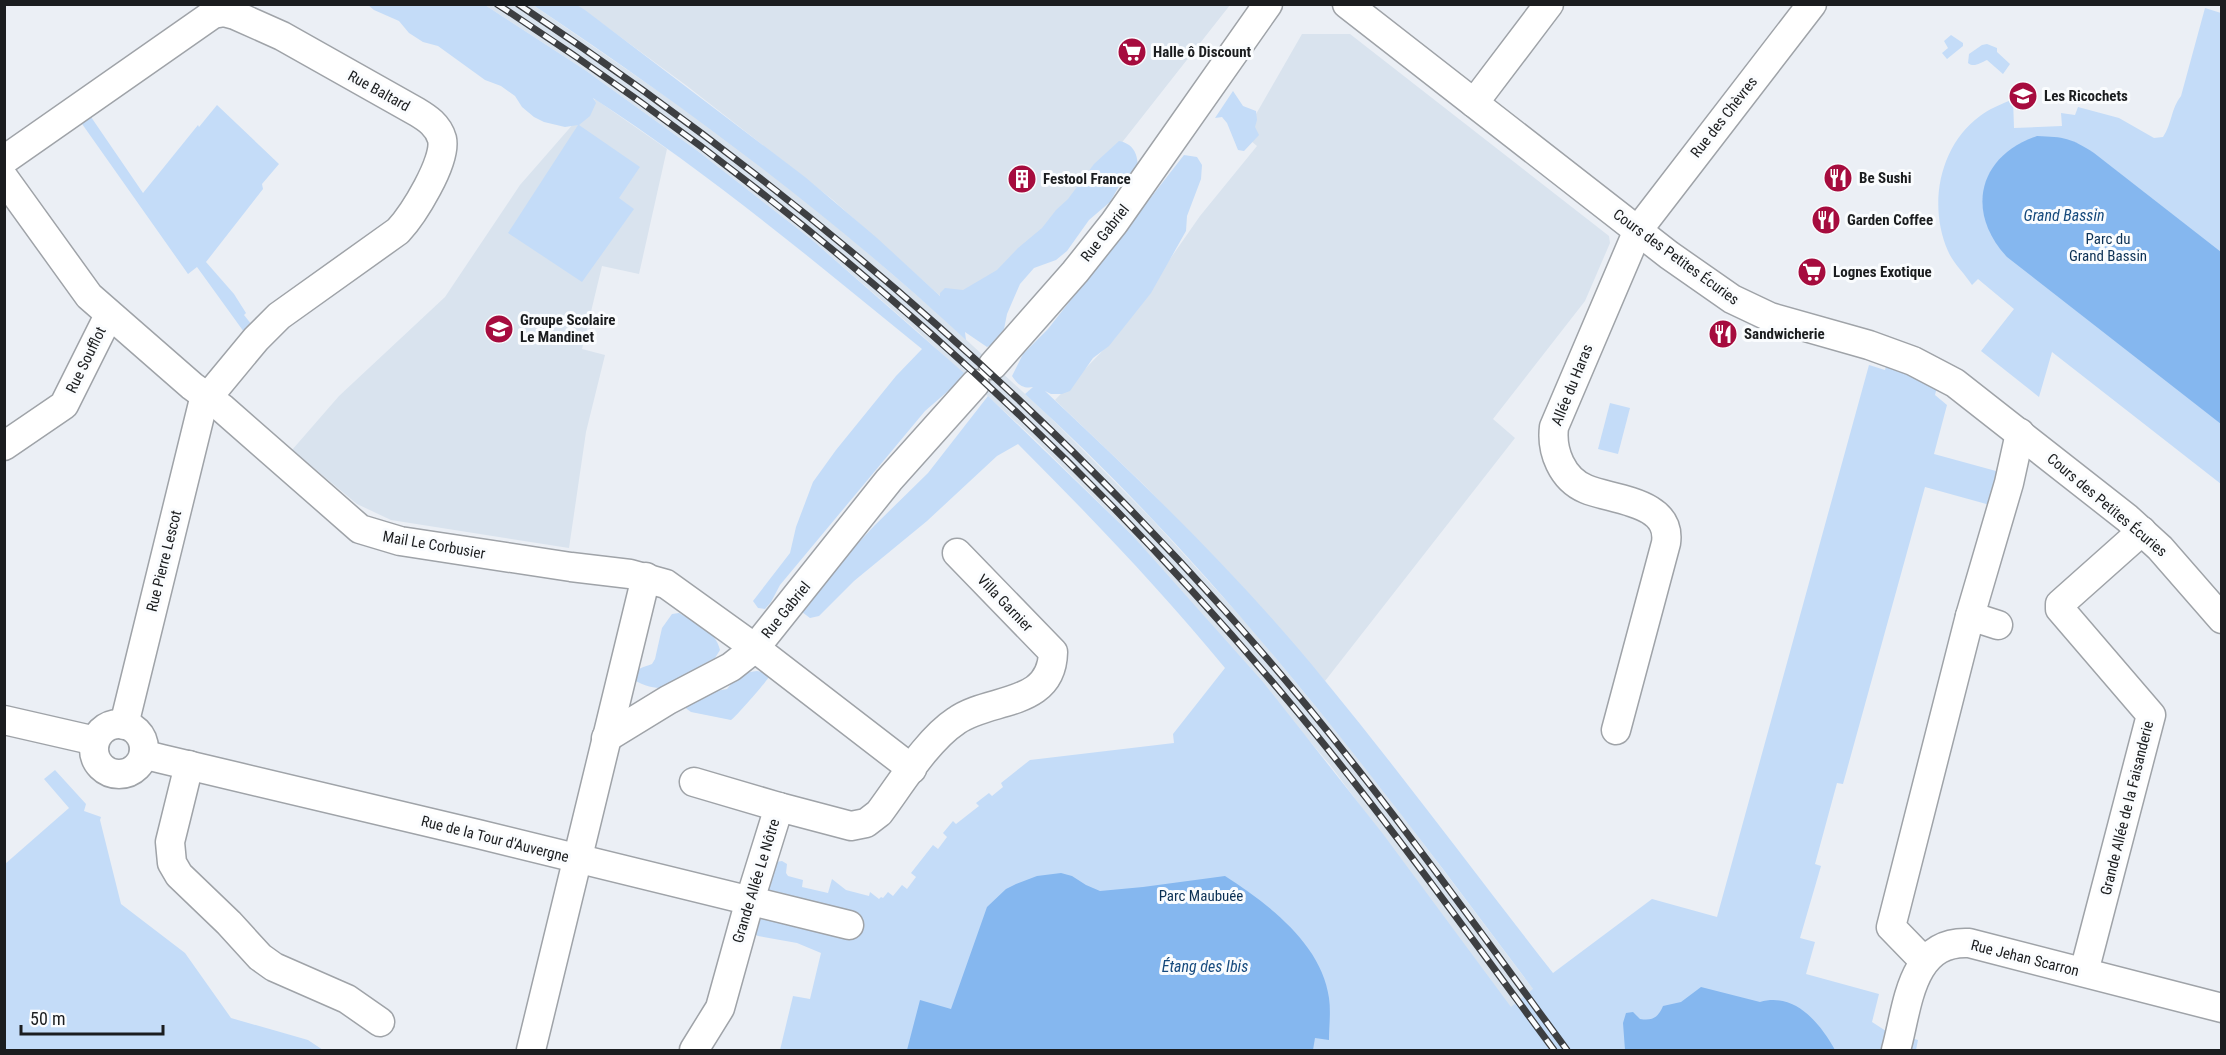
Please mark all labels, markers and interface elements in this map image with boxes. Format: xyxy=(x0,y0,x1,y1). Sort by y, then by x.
supermarket icon: Halle ô Discount xyxy=(1116,36,1148,68)
place label: Halle ô Discount xyxy=(1153,43,1252,61)
street label: Rue Baltard xyxy=(345,67,413,115)
street label: Rue des Chèvres xyxy=(1687,73,1761,161)
school or university icon: Les Ricochets xyxy=(2007,80,2039,112)
place label: Les Ricochets xyxy=(2044,87,2128,105)
restaurant icon: Be Sushi xyxy=(1822,162,1854,194)
building icon: Festool France xyxy=(1006,163,1038,195)
place label: Be Sushi xyxy=(1859,169,1912,187)
place label: Festool France xyxy=(1043,170,1131,188)
street label: Rue Gabriel xyxy=(1077,201,1133,265)
restaurant icon: Garden Coffee xyxy=(1810,204,1842,236)
street label: Cours des Petites Écuries xyxy=(1610,205,1743,309)
water label: Grand Bassin xyxy=(2023,206,2105,225)
place label: Garden Coffee xyxy=(1847,211,1933,229)
park label: Parc du Grand Bassin xyxy=(2069,230,2147,265)
supermarket icon: Lognes Exotique xyxy=(1796,256,1828,288)
place label: Lognes Exotique xyxy=(1833,263,1932,281)
place label: Groupe Scolaire Le Mandinet xyxy=(520,311,615,346)
school or university icon: Groupe Scolaire Le Mandinet xyxy=(483,313,515,345)
restaurant icon: Sandwicherie xyxy=(1707,318,1739,350)
street label: Rue Soufflot xyxy=(62,324,110,396)
place label: Sandwicherie xyxy=(1744,325,1825,343)
street label: Allée du Haras xyxy=(1548,342,1597,428)
street label: Cours des Petites Écuries xyxy=(2043,450,2171,561)
street label: Rue Pierre Lescot xyxy=(143,508,185,614)
street label: Mail Le Corbusier xyxy=(381,527,487,563)
street label: Villa Garnier xyxy=(973,571,1037,636)
street label: Rue Gabriel xyxy=(758,578,814,642)
street label: Grande Allée de la Faisanderie xyxy=(2097,719,2157,897)
street label: Rue de la Tour d'Auvergne xyxy=(419,812,571,866)
street label: Grande Allée Le Nôtre xyxy=(729,817,783,945)
park label: Parc Maubuée xyxy=(1159,887,1243,905)
street label: Rue Jehan Scarron xyxy=(1969,936,2081,980)
water label: Étang des Ibis xyxy=(1162,957,1248,976)
scale bar xyxy=(21,998,164,1036)
text: 50 m xyxy=(30,1008,65,1029)

